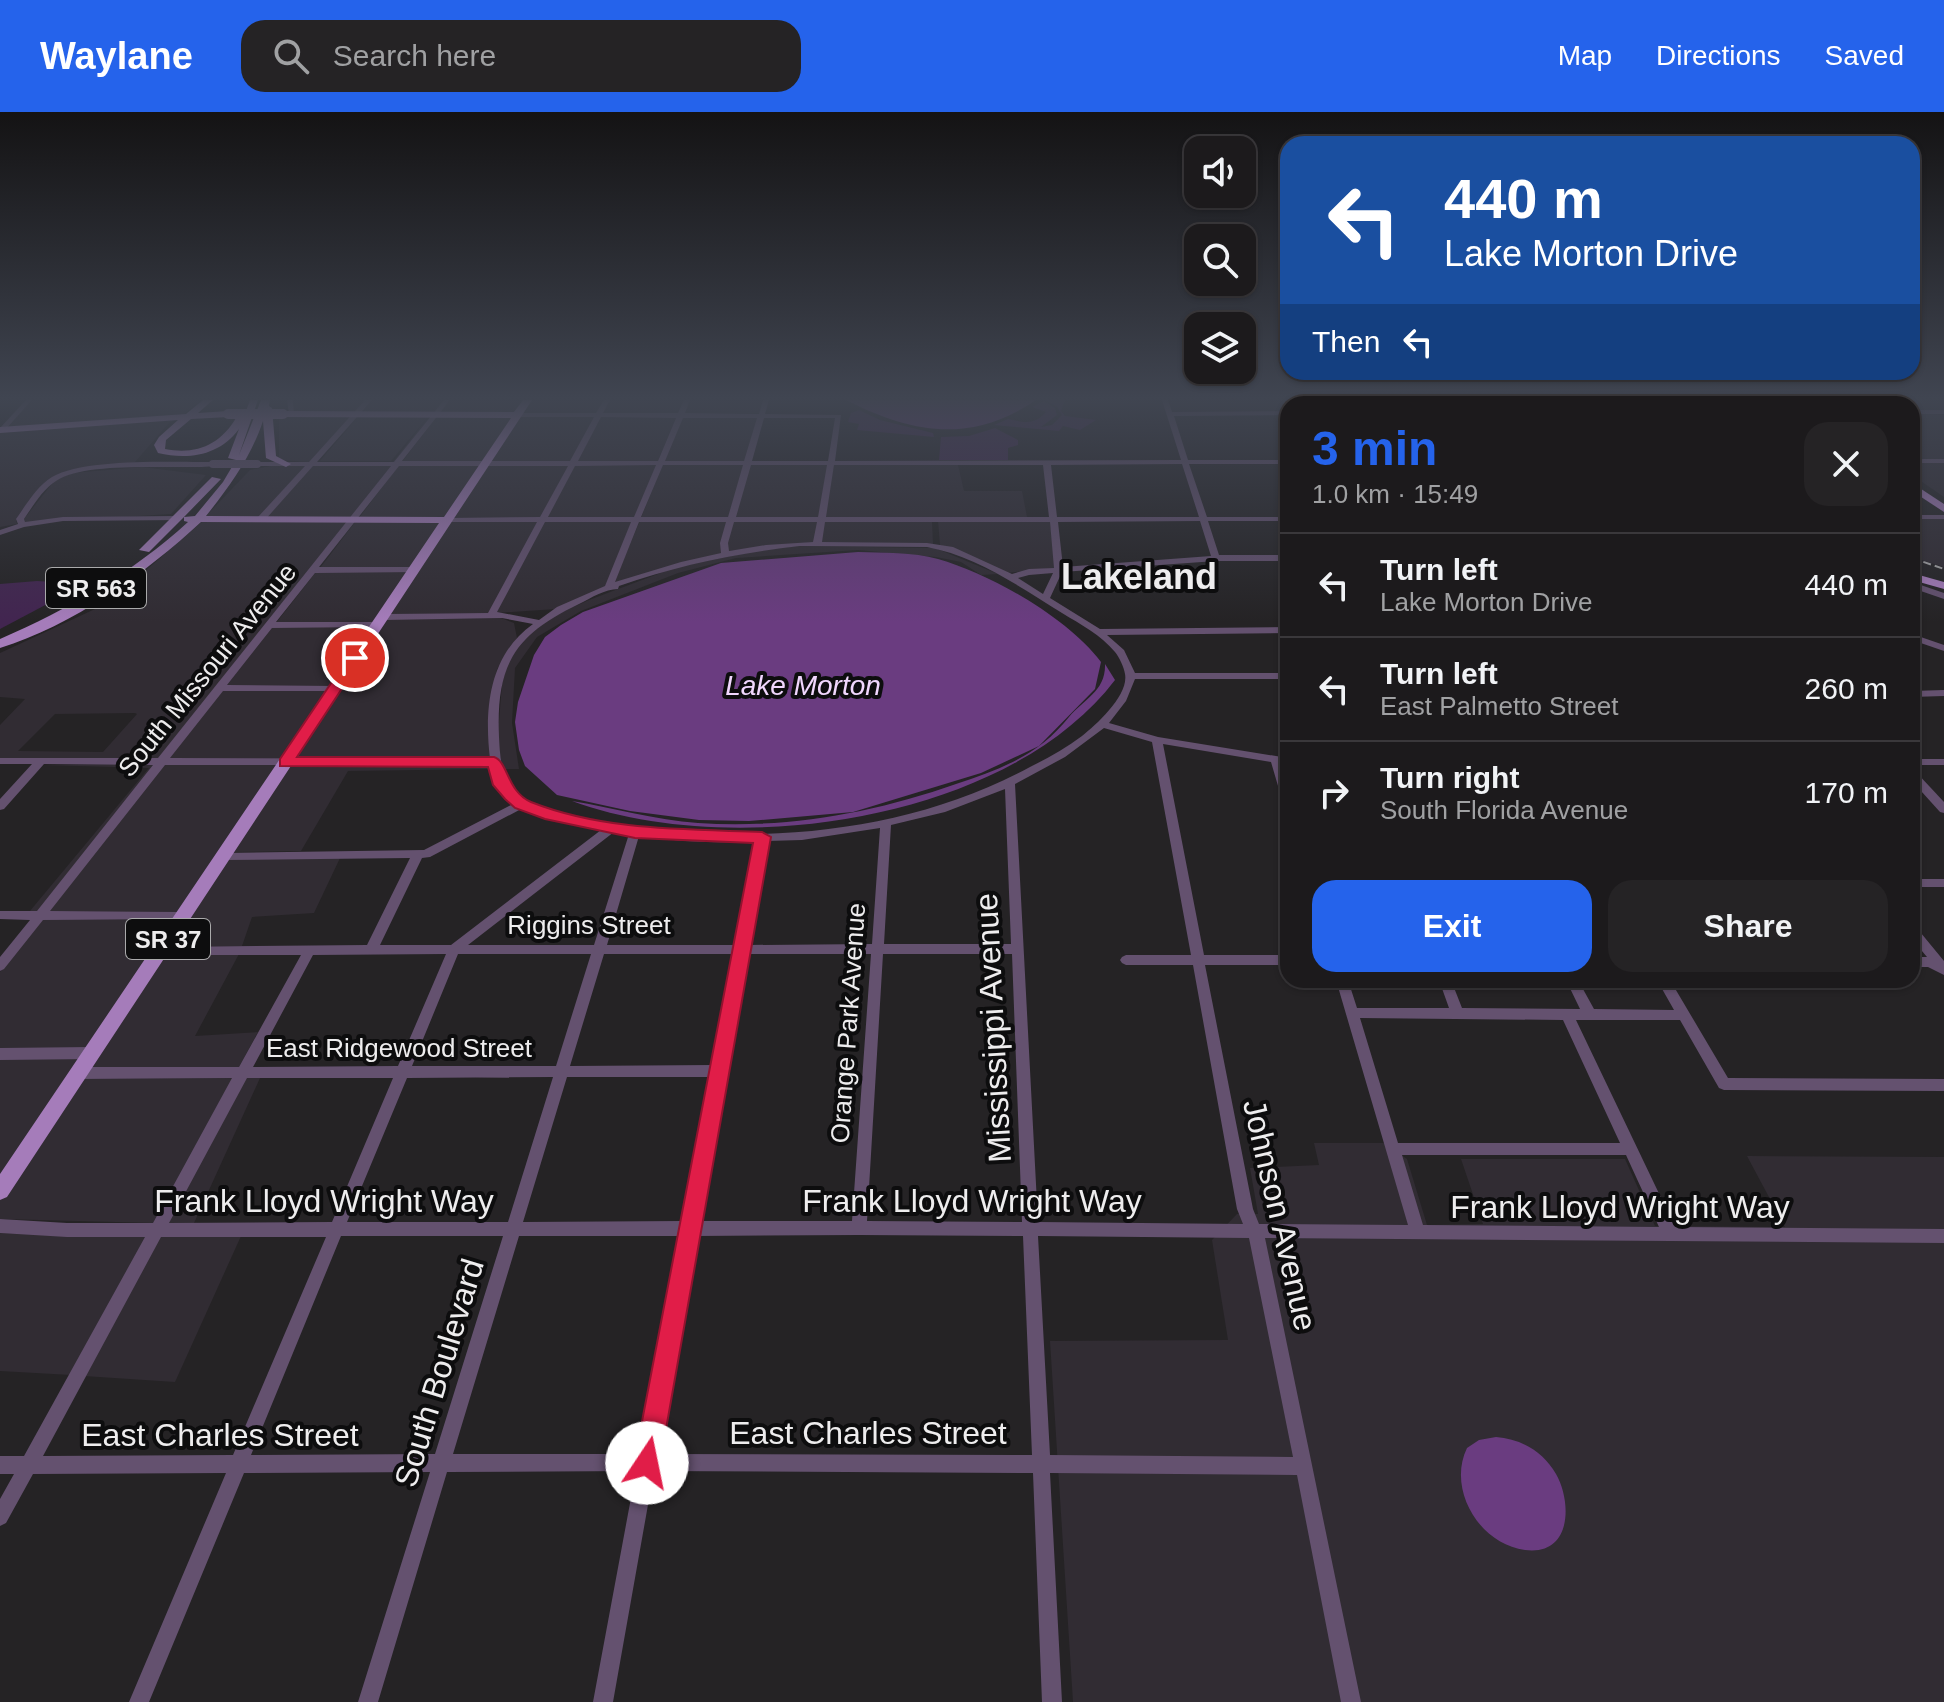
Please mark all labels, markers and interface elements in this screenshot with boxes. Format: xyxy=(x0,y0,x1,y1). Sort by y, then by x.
search box xyxy=(241,20,801,92)
icon: search xyxy=(269,34,313,78)
text: Waylane xyxy=(40,35,193,77)
text: Search here xyxy=(333,39,496,72)
text: Map xyxy=(1558,40,1612,71)
text: Directions xyxy=(1656,40,1781,71)
text: Saved xyxy=(1825,40,1904,71)
map controls xyxy=(1184,136,1256,384)
button: sound xyxy=(1184,136,1256,208)
text: 440 m xyxy=(1444,167,1603,230)
icon: left xyxy=(1312,168,1416,272)
button: search xyxy=(1184,224,1256,296)
text: Lake Morton Drive xyxy=(1444,233,1738,274)
button: layers xyxy=(1184,312,1256,384)
icon: left xyxy=(1396,320,1440,364)
text: Then xyxy=(1312,325,1380,358)
text: 3 min xyxy=(1312,422,1437,475)
button: close xyxy=(1804,422,1888,506)
text: 1.0 km · 15:49 xyxy=(1312,479,1478,509)
text: Turn left xyxy=(1380,553,1498,586)
district label: Lakeland xyxy=(1061,556,1217,597)
street label: South Missouri Avenue xyxy=(112,557,302,783)
icon: left xyxy=(1312,563,1356,607)
road number: SR 563 xyxy=(46,568,146,608)
text: 440 m xyxy=(1805,568,1888,601)
text: Lake Morton Drive xyxy=(1380,587,1592,617)
pin xyxy=(321,624,389,692)
icon: arrive xyxy=(333,636,377,680)
text: Turn left xyxy=(1380,657,1498,690)
icon: left xyxy=(1312,667,1356,711)
water label: Lake Morton xyxy=(725,670,881,701)
text: 260 m xyxy=(1805,672,1888,705)
text: East Palmetto Street xyxy=(1380,691,1618,721)
text: Turn right xyxy=(1380,761,1519,794)
icon: right xyxy=(1312,771,1356,815)
text: 170 m xyxy=(1805,776,1888,809)
text: South Florida Avenue xyxy=(1380,795,1628,825)
button: Exit xyxy=(1312,880,1592,972)
button: Share xyxy=(1608,880,1888,972)
street label: Mississippi Avenue xyxy=(968,892,1018,1164)
street label: Orange Park Avenue xyxy=(825,902,871,1144)
street label: Riggins Street xyxy=(507,910,671,940)
road number: SR 37 xyxy=(126,919,210,959)
street label: East Ridgewood Street xyxy=(266,1033,533,1063)
street label: Johnson Avenue xyxy=(1236,1096,1324,1334)
street label: Frank Lloyd Wright Way xyxy=(154,1183,494,1219)
street label: Frank Lloyd Wright Way xyxy=(802,1183,1142,1219)
street label: Frank Lloyd Wright Way xyxy=(1450,1189,1790,1225)
street label: South Boulevard xyxy=(387,1255,491,1491)
street label: East Charles Street xyxy=(729,1415,1007,1451)
street label: East Charles Street xyxy=(81,1417,359,1453)
position arrow xyxy=(605,1421,689,1505)

